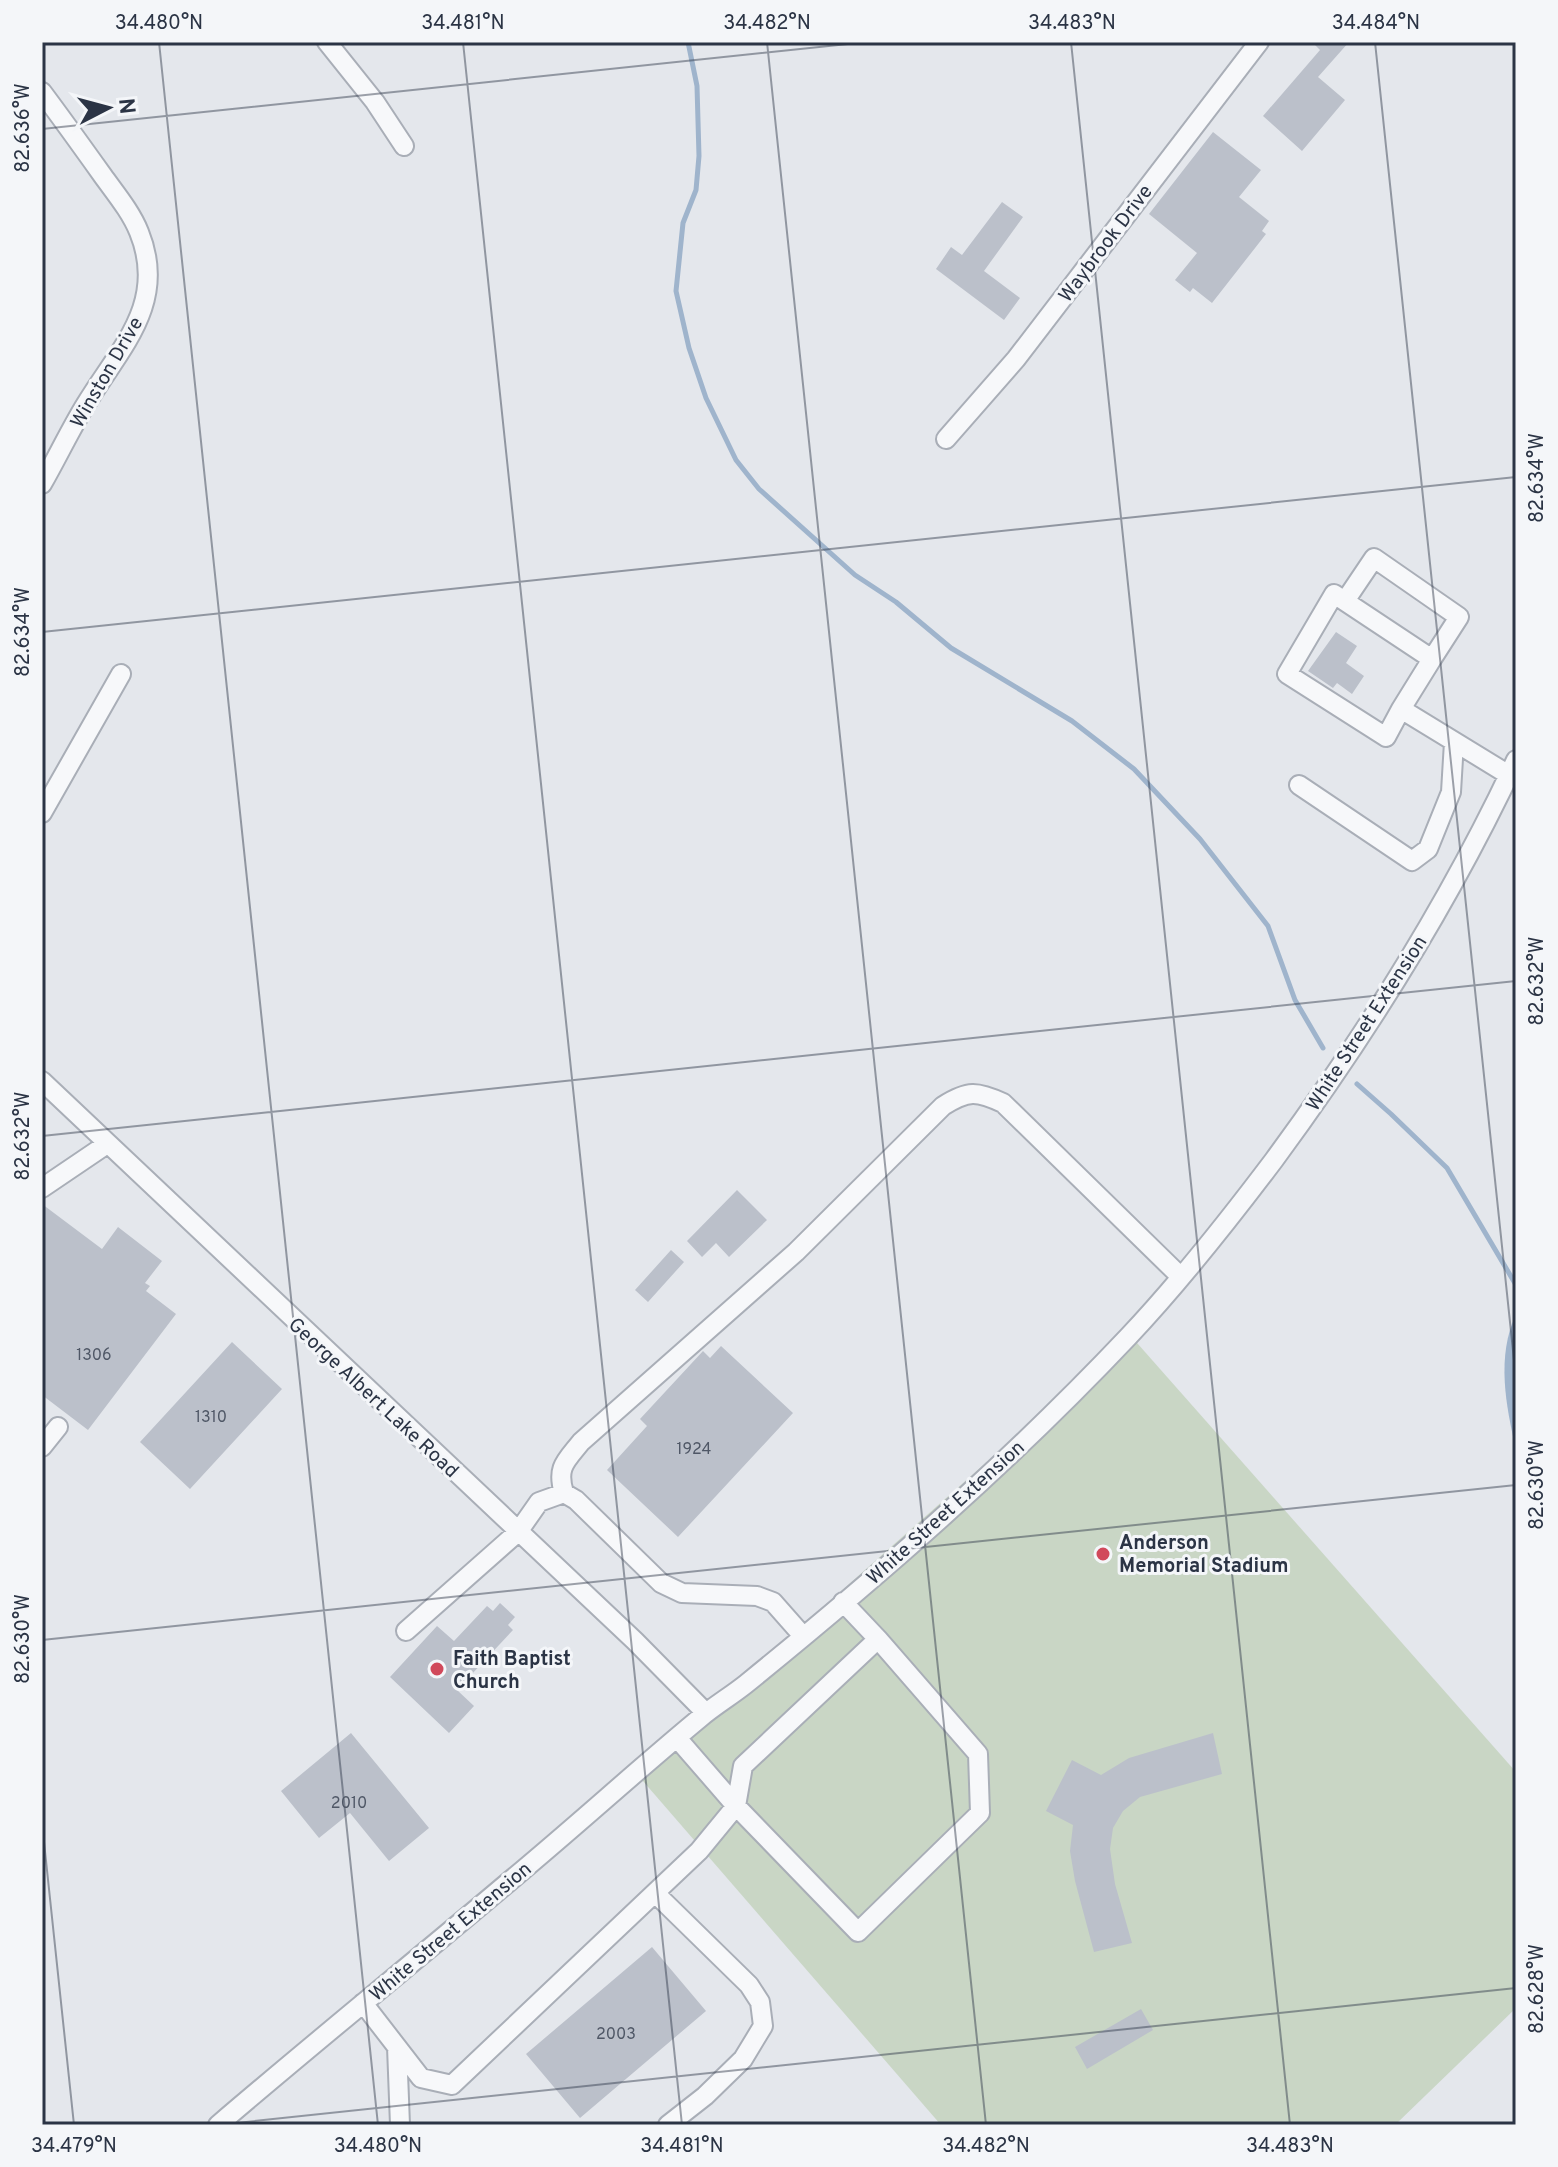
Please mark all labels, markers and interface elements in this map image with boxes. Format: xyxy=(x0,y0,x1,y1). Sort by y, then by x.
text: 34.480°N xyxy=(115,11,203,37)
text: 34.481°N xyxy=(421,11,505,37)
text: 34.482°N xyxy=(723,11,811,37)
text: 34.483°N xyxy=(1028,11,1116,37)
text: 34.484°N xyxy=(1332,11,1420,37)
north arrow xyxy=(68,68,148,148)
text: 82.636°W xyxy=(11,83,37,173)
text: N xyxy=(111,97,140,115)
street label: Waybrook Drive xyxy=(1054,180,1159,308)
street label: Winston Drive xyxy=(65,313,150,433)
text: 82.634°W xyxy=(1525,433,1551,523)
text: 82.634°W xyxy=(11,587,37,677)
street label: White Street Extension xyxy=(1301,931,1434,1117)
text: 82.632°W xyxy=(1525,936,1551,1026)
text: 82.632°W xyxy=(11,1091,37,1181)
street label: George Albert Lake Road xyxy=(282,1313,463,1484)
house number: 1306 xyxy=(76,1346,112,1366)
house number: 1310 xyxy=(195,1408,227,1428)
street label: White Street Extension xyxy=(862,1436,1031,1591)
house number: 1924 xyxy=(676,1440,712,1460)
text: 82.630°W xyxy=(1525,1440,1551,1530)
place label: Anderson Memorial Stadium xyxy=(1119,1531,1289,1580)
marker: Anderson Memorial Stadium xyxy=(1094,1545,1112,1563)
text: 82.630°W xyxy=(11,1594,37,1684)
place label: Faith Baptist Church xyxy=(453,1647,571,1696)
marker: Faith Baptist Church xyxy=(428,1660,446,1678)
house number: 2010 xyxy=(331,1794,367,1814)
street label: White Street Extension xyxy=(365,1857,538,2008)
text: 82.628°W xyxy=(1525,1944,1551,2034)
house number: 2003 xyxy=(596,2025,636,2045)
text: 34.479°N xyxy=(31,2134,117,2160)
text: 34.480°N xyxy=(334,2134,422,2160)
text: 34.481°N xyxy=(640,2134,724,2160)
text: 34.482°N xyxy=(942,2134,1030,2160)
text: 34.483°N xyxy=(1246,2134,1334,2160)

